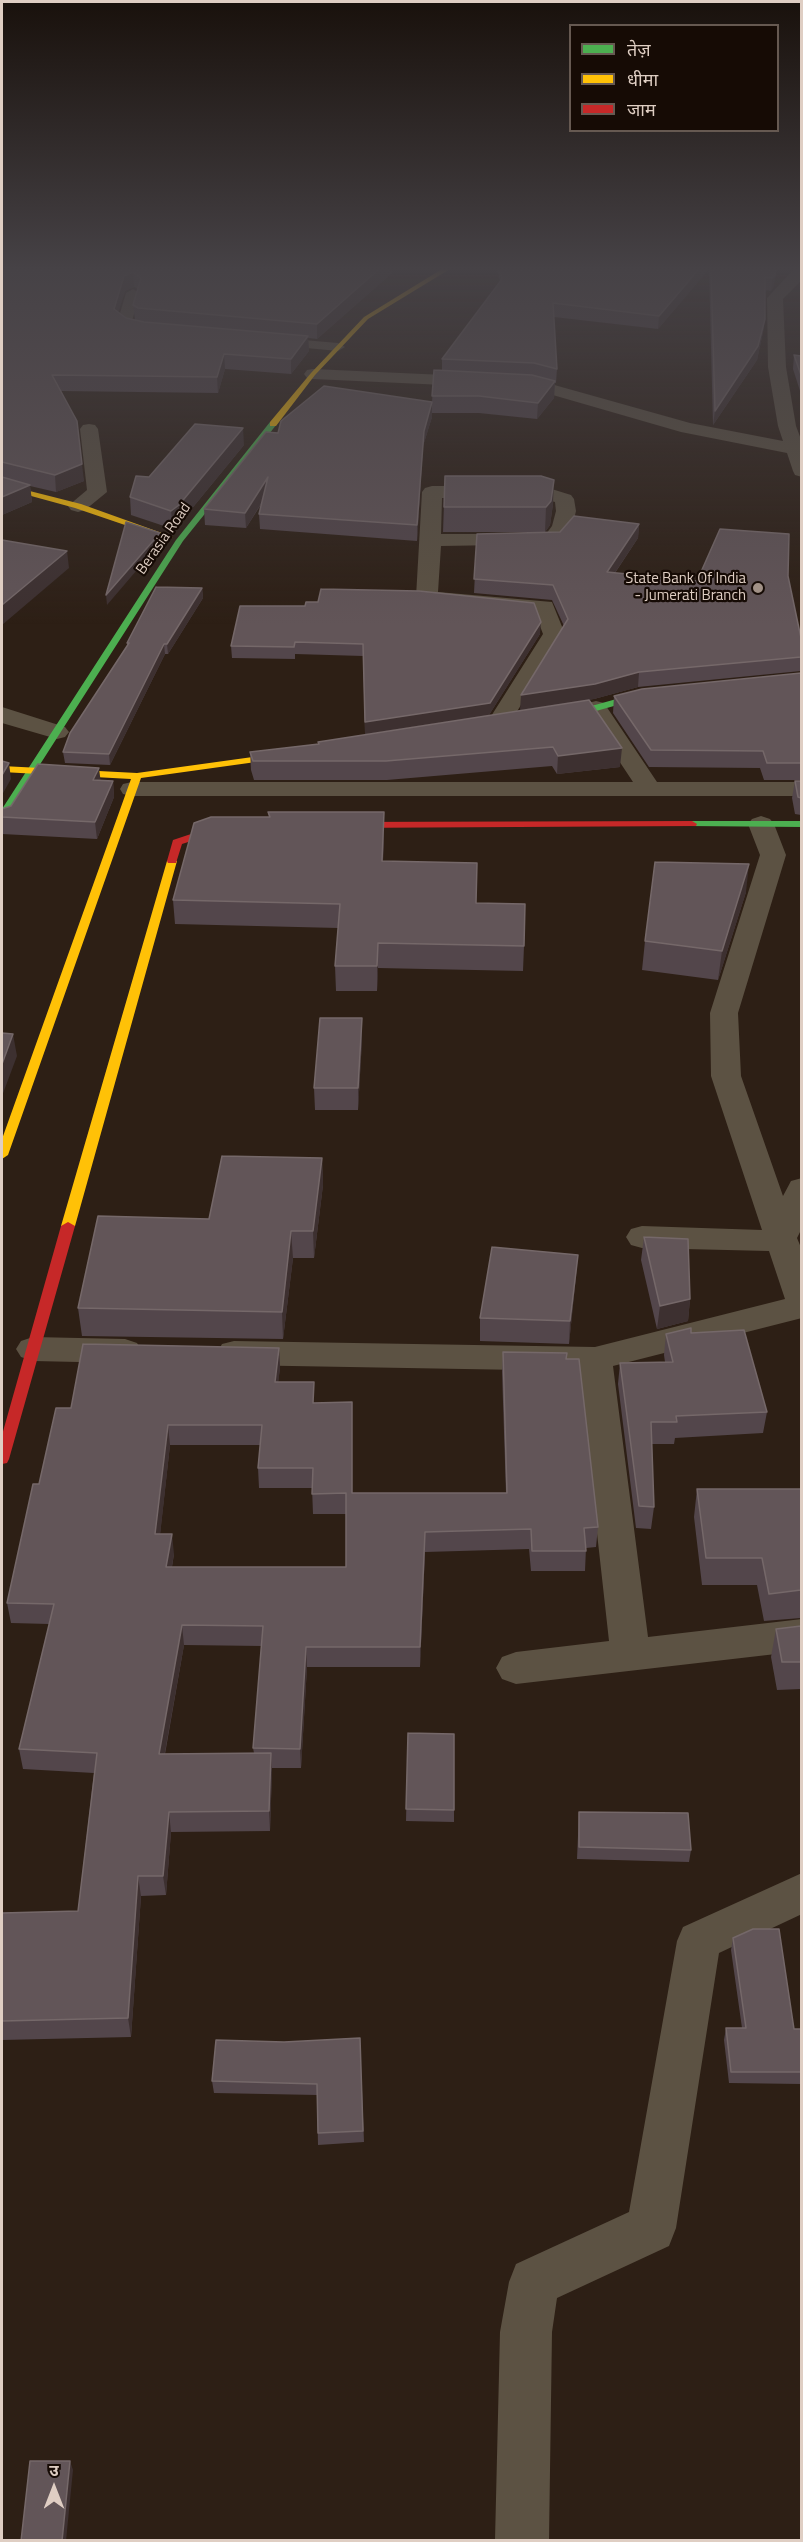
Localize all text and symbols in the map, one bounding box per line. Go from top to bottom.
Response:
legend [569,24,779,132]
text: तेज़ [627,36,651,63]
text: धीमा [627,66,658,93]
text: जाम [627,96,656,123]
street label: Berasia Road [133,500,195,578]
place label: State Bank Of India - Jumerati Branch [625,570,746,605]
marker: State Bank Of India - Jumerati Branch [751,581,765,595]
north arrow [24,2458,84,2518]
text: उ [49,2458,59,2482]

